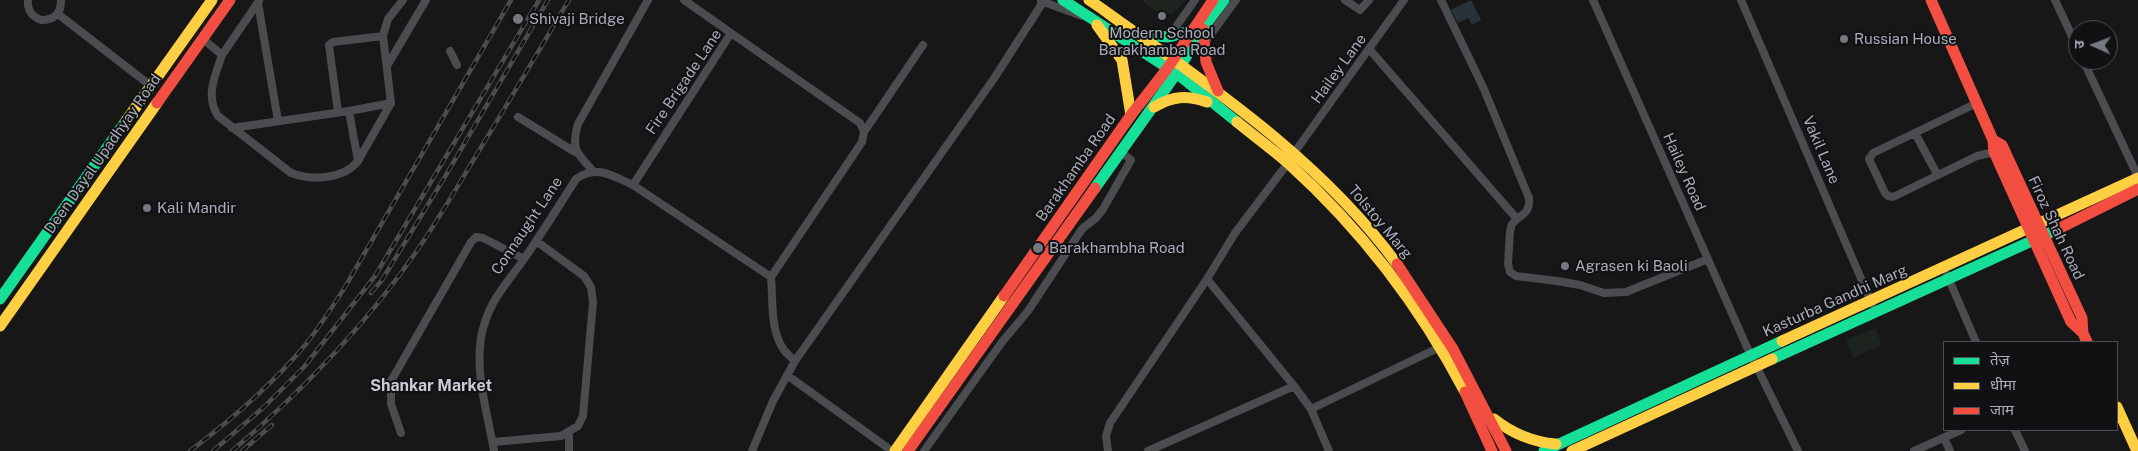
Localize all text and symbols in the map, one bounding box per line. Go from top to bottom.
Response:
place label: Shivaji Bridge [529,10,625,28]
marker: Modern School Barakhamba Road [1156,10,1168,22]
marker: Shivaji Bridge [511,12,525,26]
north arrow [2068,20,2118,70]
place label: Modern School Barakhamba Road [1099,24,1225,59]
street label: Fire Brigade Lane [642,26,726,138]
place label: Russian House [1854,30,1957,48]
street label: Hailey Lane [1308,31,1370,107]
marker: Russian House [1838,33,1850,45]
text: उ [2071,40,2087,49]
street label: Deen Dayal Upadhyay Road [41,71,165,237]
street label: Barakhamba Road [1032,111,1120,225]
street label: Vakil Lane [1799,113,1843,187]
street label: Hailey Road [1659,130,1709,214]
street label: Firoz Shah Road [2024,173,2088,283]
street label: Connaught Lane [488,174,566,278]
street label: Tolstoy Marg [1344,182,1416,262]
place label: Kali Mandir [157,199,236,217]
marker: Kali Mandir [141,202,153,214]
place label: Barakhambha Road [1049,239,1185,257]
marker: Barakhambha Road [1031,241,1045,255]
place label: Agrasen ki Baoli [1575,257,1688,275]
marker: Agrasen ki Baoli [1559,260,1571,272]
street label: Kasturba Gandhi Marg [1760,261,1910,341]
legend [1943,341,2118,431]
text: तेज़ [1990,351,2010,368]
district label: Shankar Market [370,376,492,396]
text: धीमा [1990,376,2016,393]
text: जाम [1990,401,2014,418]

